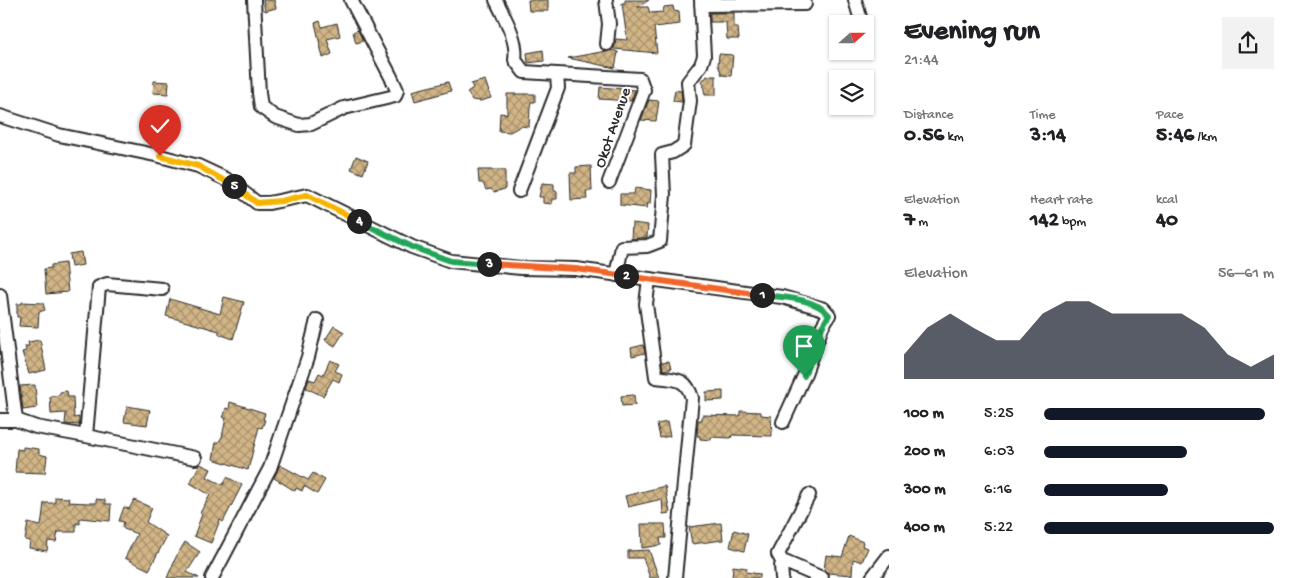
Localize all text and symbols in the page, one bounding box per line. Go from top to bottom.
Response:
north arrow [829,15,874,60]
map controls [829,15,874,115]
text: Evening run [904,16,1040,49]
button: share [1222,17,1274,69]
text: 21:44 [904,52,938,71]
button: layers [829,70,874,115]
street label: Okot Avenue [592,85,637,171]
pin [139,105,181,156]
text: Distance [904,107,953,124]
text: Time [1030,107,1056,124]
text: Pace [1156,107,1183,124]
icon: check [146,112,174,140]
text: 0.56 [904,124,944,149]
text: 3:14 [1030,124,1066,149]
text: 5:46 [1156,124,1194,149]
text: km [944,129,964,146]
text: /km [1194,129,1217,146]
pin: 5 [222,174,246,198]
text: 5 [231,178,238,195]
text: Elevation [904,192,960,209]
text: Heart rate [1030,192,1093,209]
text: kcal [1156,192,1178,209]
pin: 4 [346,208,372,234]
text: 7 [904,209,915,234]
text: 142 [1030,209,1059,234]
text: 40 [1156,209,1178,234]
text: 4 [356,213,363,230]
text: m [915,214,928,231]
text: bpm [1059,214,1086,231]
pin: 3 [476,252,502,276]
text: 3 [486,256,493,273]
pin: 2 [614,264,638,288]
text: Elevation [904,265,968,284]
text: 56–61 m [1218,265,1274,284]
text: 2 [623,268,630,285]
pin: 1 [750,282,774,308]
text: 1 [760,287,765,304]
pin [783,325,825,376]
icon: arrive [790,332,818,360]
text: 100 m [904,405,944,424]
text: 5:25 [984,405,1014,424]
text: 200 m [904,443,945,462]
text: 6:03 [984,443,1015,462]
text: 300 m [904,481,946,500]
text: 6:16 [984,481,1012,500]
text: 400 m [904,519,945,538]
text: 5:22 [984,519,1013,538]

